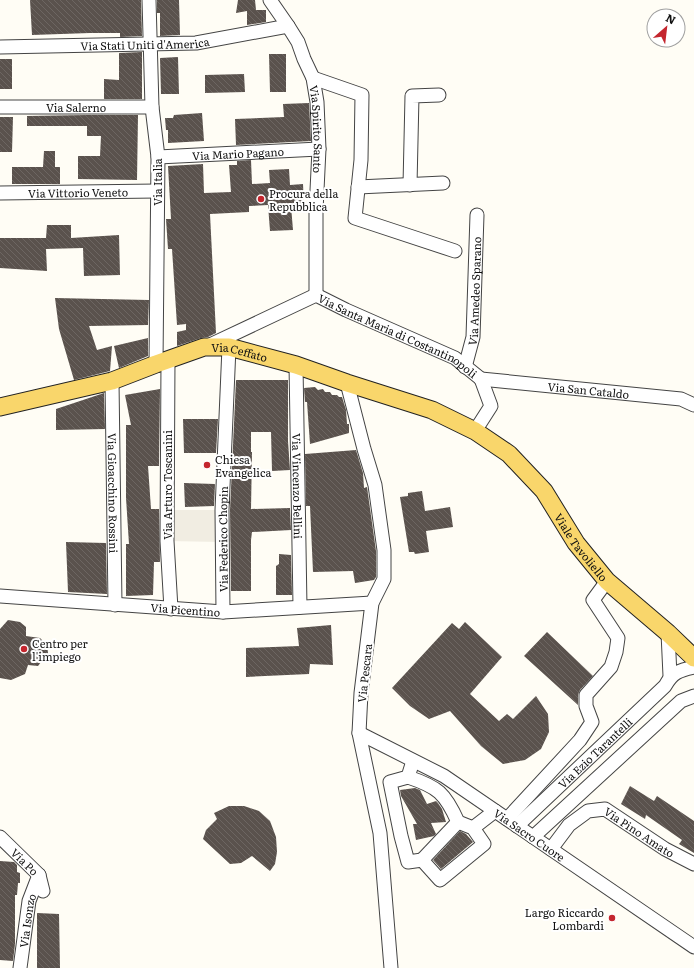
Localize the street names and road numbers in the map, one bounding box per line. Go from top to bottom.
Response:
street label: Via Stati Uniti d'America [80,33,211,53]
street label: Via Spirito Santo [306,84,327,174]
street label: Via Salerno [46,99,106,115]
street label: Via Mario Pagano [192,143,284,163]
street label: Via Italia [149,158,165,206]
street label: Via Vittorio Veneto [28,183,128,201]
street label: Via Amedeo Sparano [463,236,484,347]
street label: Via Santa Maria di Costantinopoli [316,289,481,381]
street label: Via Ceffato [211,339,269,365]
street label: Via San Cataldo [547,378,630,402]
street label: Via Arturo Toscanini [159,430,175,540]
street label: Via Gioacchino Rossini [105,433,122,554]
street label: Via Vincenzo Bellini [289,433,307,539]
street label: Via Federico Chopin [214,486,231,592]
street label: Viale Tavoliello [551,510,612,584]
street label: Via Picentino [150,599,221,620]
street label: Via Pescara [353,643,375,703]
street label: Via Ezio Tarantelli [554,713,636,791]
street label: Via Pino Amato [601,803,677,861]
street label: Via Sacro Cuore [491,805,569,865]
street label: Via Po [8,844,42,879]
street label: Via Isonzo [15,891,39,949]

